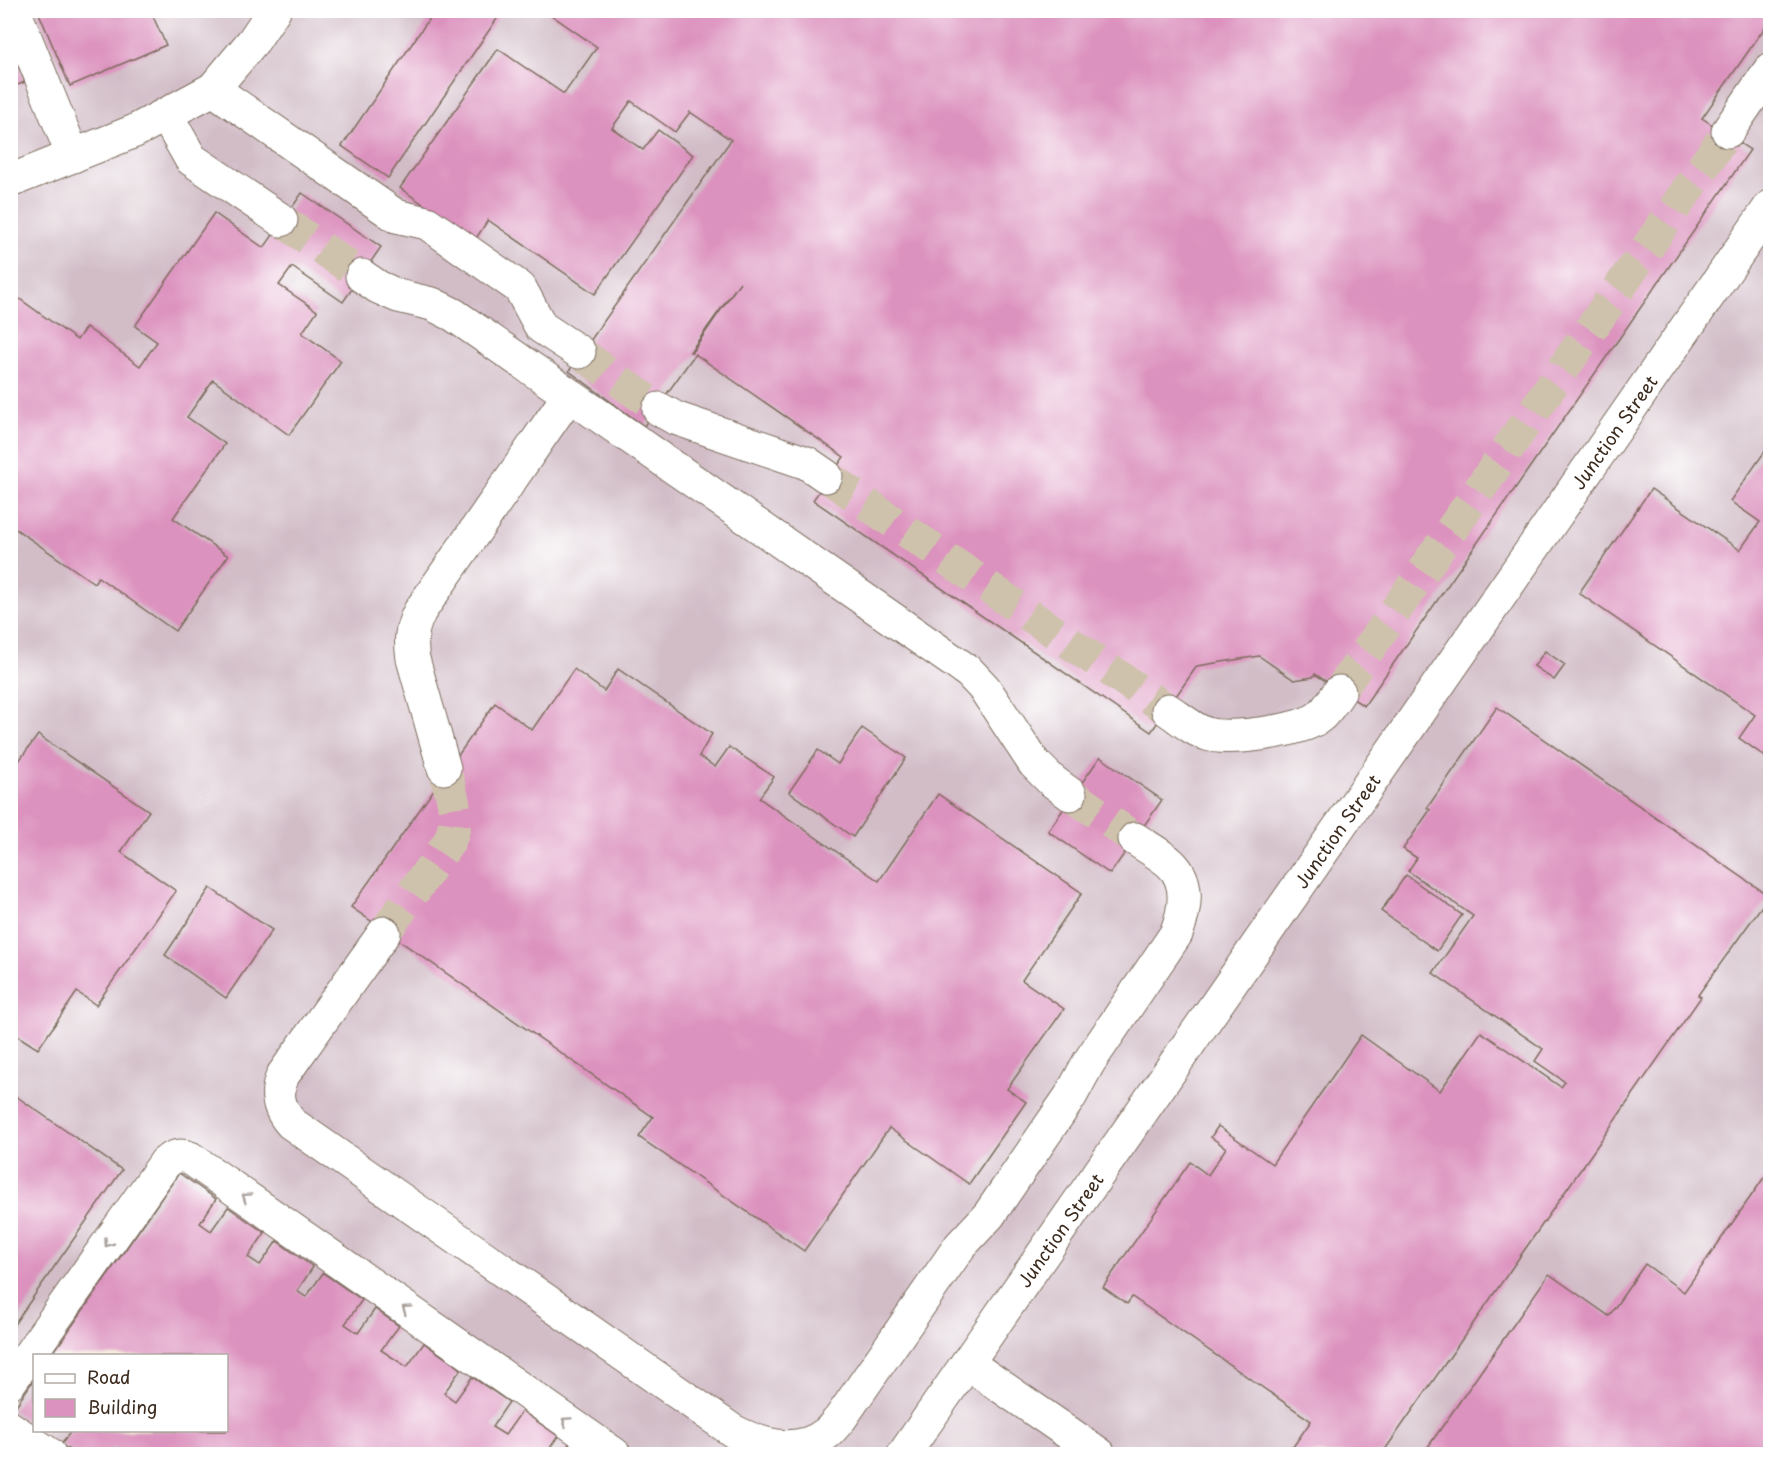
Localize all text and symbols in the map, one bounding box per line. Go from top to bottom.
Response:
street label: Junction Street [1565,369,1663,495]
street label: Junction Street [1288,768,1386,894]
street label: Junction Street [1011,1167,1109,1293]
one-way arrow [242,1193,253,1204]
one-way arrow [104,1237,115,1248]
one-way arrow [401,1305,412,1316]
legend [33,1354,228,1432]
text: Road [87,1363,131,1390]
text: Building [87,1393,157,1420]
one-way arrow [561,1417,572,1428]

